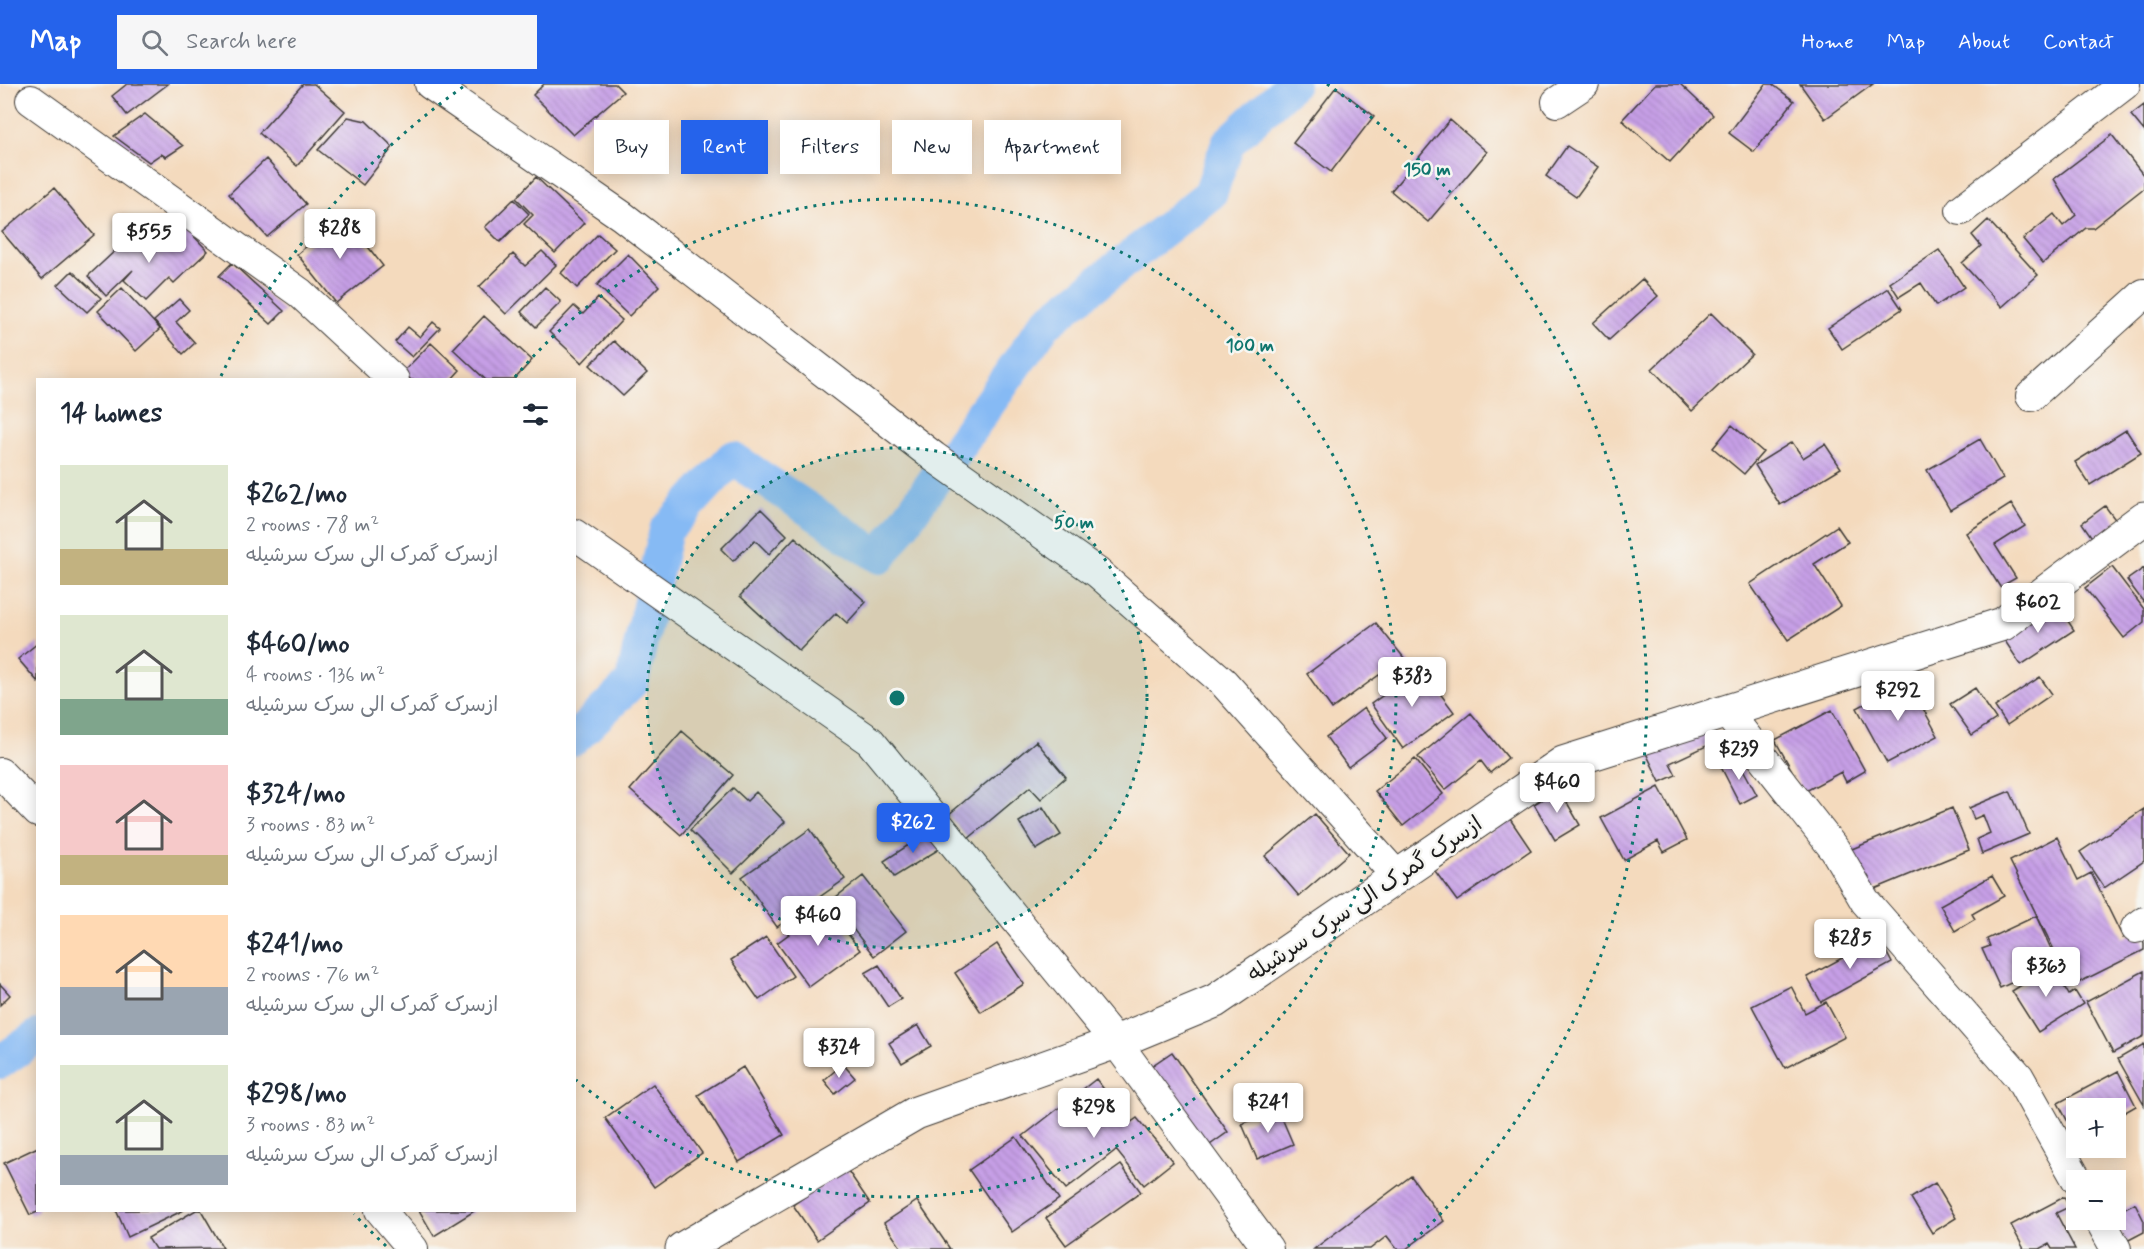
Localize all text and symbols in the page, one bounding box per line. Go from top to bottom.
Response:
search box [117,15,537,69]
text: Map [30,24,81,61]
icon: search [138,26,171,59]
text: Search here [186,28,297,56]
text: Home [1802,28,1854,56]
text: Map [1887,28,1925,56]
text: About [1958,28,2010,56]
text: Contact [2043,28,2114,56]
chip: Buy [594,120,669,174]
chip: Rent [681,120,768,174]
chip: Filters [780,120,880,174]
chip: New [892,120,972,174]
chip: Apartment [984,120,1121,174]
text: 150 m [1403,158,1451,182]
pin: $288 [304,209,376,260]
pin: $555 [113,213,185,264]
text: $288 [318,215,362,242]
text: $555 [126,219,172,246]
text: 100 m [1226,334,1274,358]
text: 14 homes [60,397,162,431]
icon: filters [519,398,552,431]
text: $262/mo [246,478,347,512]
icon: home [108,489,180,561]
text: 50 m [1054,511,1094,535]
text: 2 rooms · 78 m² [246,512,379,539]
text: ازسرک گمرک الی سرک سرشیله [246,542,498,569]
pin: $602 [2002,583,2074,634]
text: $602 [2015,589,2061,616]
text: $460/mo [246,628,350,662]
icon: home [108,639,180,711]
pin: $383 [1376,657,1448,708]
text: 4 rooms · 136 m² [246,662,385,689]
text: $383 [1392,663,1432,690]
pin: $292 [1862,671,1934,722]
text: $292 [1875,677,1921,704]
centre of rings [887,688,907,708]
text: ازسرک گمرک الی سرک سرشیله [246,692,498,719]
pin: $239 [1703,730,1775,781]
text: $239 [1719,736,1759,763]
pin: $460 [1521,763,1593,814]
text: $460 [1534,769,1580,796]
text: $324/mo [246,778,345,812]
icon: home [108,789,180,861]
pin: $262 [877,803,949,854]
text: $262 [891,809,935,836]
street label: ازسرک گمرک الی سرک سرشیله [1242,810,1488,989]
text: 3 rooms · 83 m² [246,812,375,839]
text: ازسرک گمرک الی سرک سرشیله [246,842,498,869]
pin: $460 [782,896,854,947]
text: $460 [795,902,841,929]
pin: $285 [1814,919,1886,970]
text: $285 [1828,925,1872,952]
text: $241/mo [246,928,343,962]
icon: home [108,939,180,1011]
pin: $363 [2010,947,2082,998]
text: $363 [2026,953,2066,980]
text: 2 rooms · 76 m² [246,962,379,989]
text: ازسرک گمرک الی سرک سرشیله [246,992,498,1019]
pin: $324 [803,1028,875,1079]
text: $324 [817,1034,861,1061]
text: $298/mo [246,1078,347,1112]
pin: $241 [1232,1083,1304,1134]
pin: $298 [1058,1088,1130,1139]
icon: home [108,1089,180,1161]
text: $241 [1247,1089,1289,1116]
text: $298 [1072,1094,1116,1121]
map controls [2066,1098,2126,1230]
button: + [2066,1098,2126,1158]
text: 3 rooms · 83 m² [246,1112,375,1139]
text: ازسرک گمرک الی سرک سرشیله [246,1142,498,1169]
button: − [2066,1170,2126,1230]

